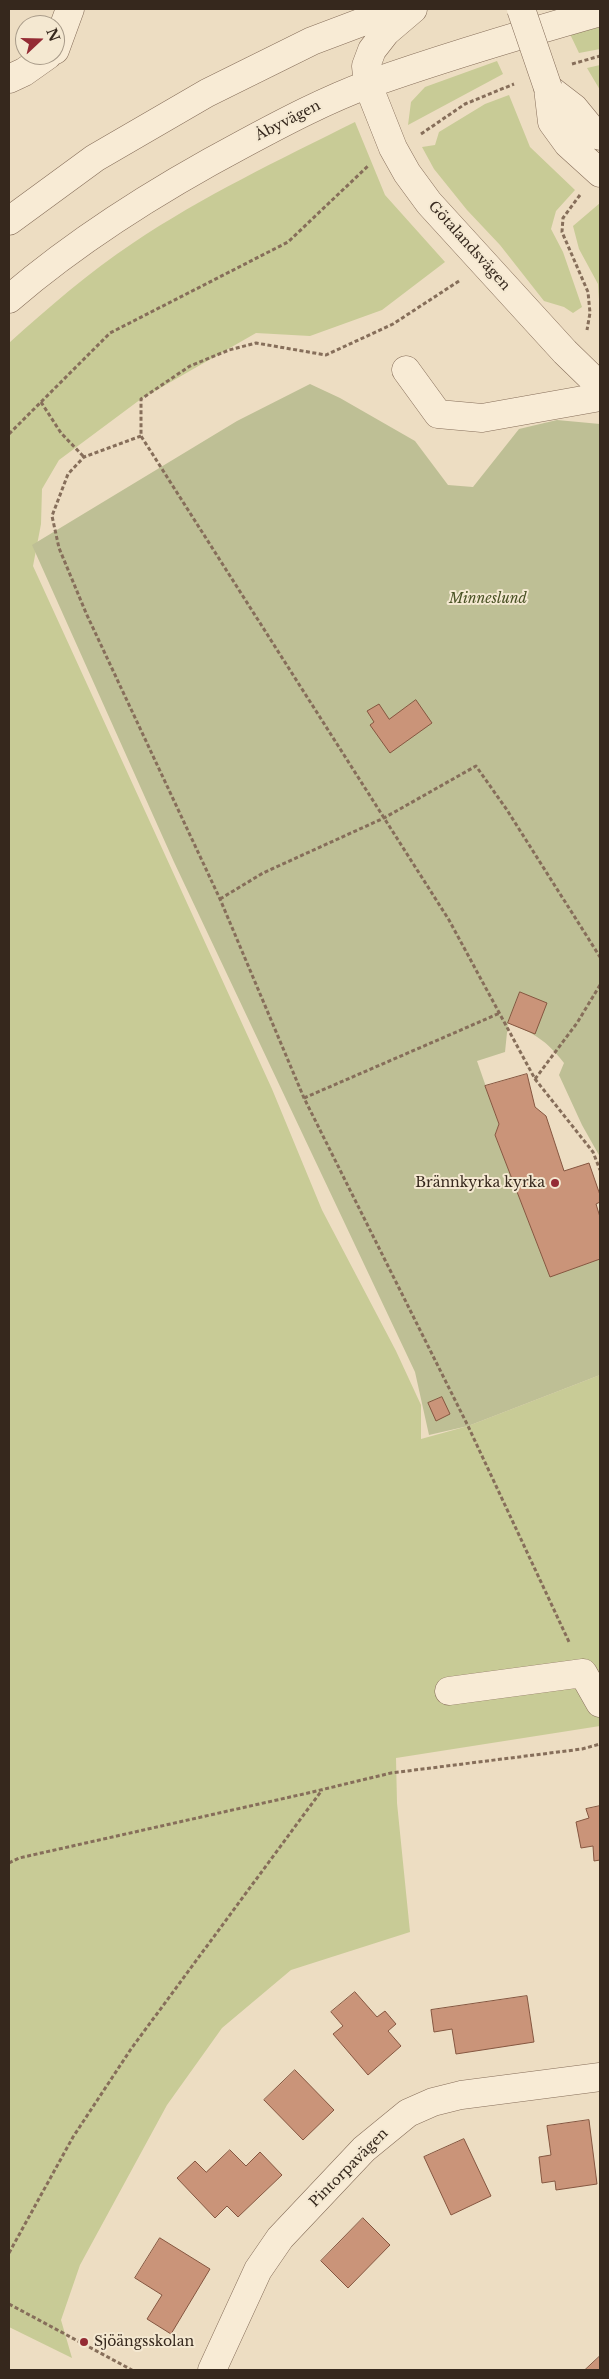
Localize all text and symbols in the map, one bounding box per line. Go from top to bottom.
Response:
north arrow [15,15,65,65]
text: N [42,26,64,44]
street label: Åbyvägen [253,97,323,145]
street label: Götalandsvägen [425,198,513,294]
park label: Minneslund [449,591,527,607]
place label: Brännkyrka kyrka [415,1175,545,1191]
marker: Brännkyrka kyrka [549,1177,561,1189]
street label: Pintorpavägen [306,2125,392,2211]
place label: Sjöängsskolan [94,2334,194,2350]
marker: Sjöängsskolan [78,2336,90,2348]

